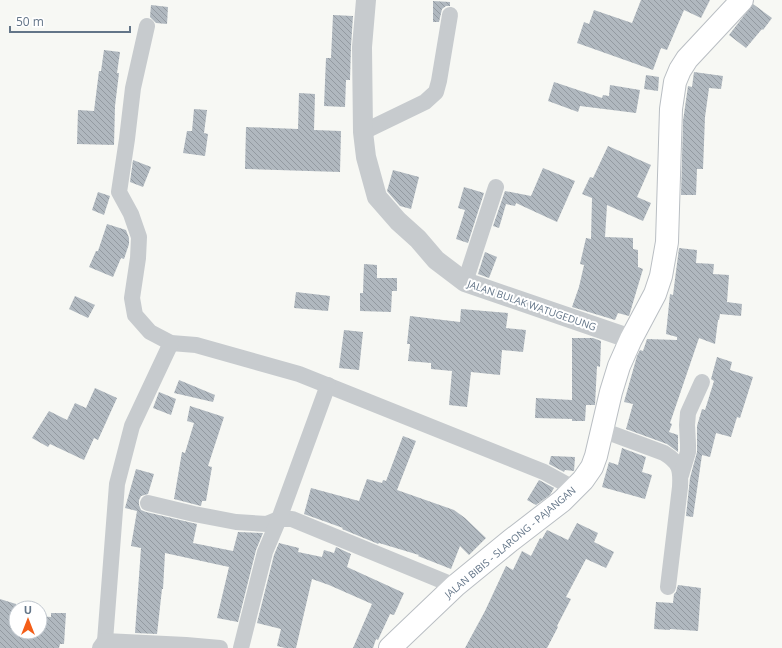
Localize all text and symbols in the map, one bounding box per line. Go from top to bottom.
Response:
scale bar [10,8,130,34]
text: 50 m [16,13,44,30]
street label: JALAN BULAK WATUGEDUNG [465,276,598,334]
street label: JALAN BIBIS - SLARONG - PAJANGAN [441,483,579,602]
north arrow [8,600,48,640]
text: U [24,602,32,617]

